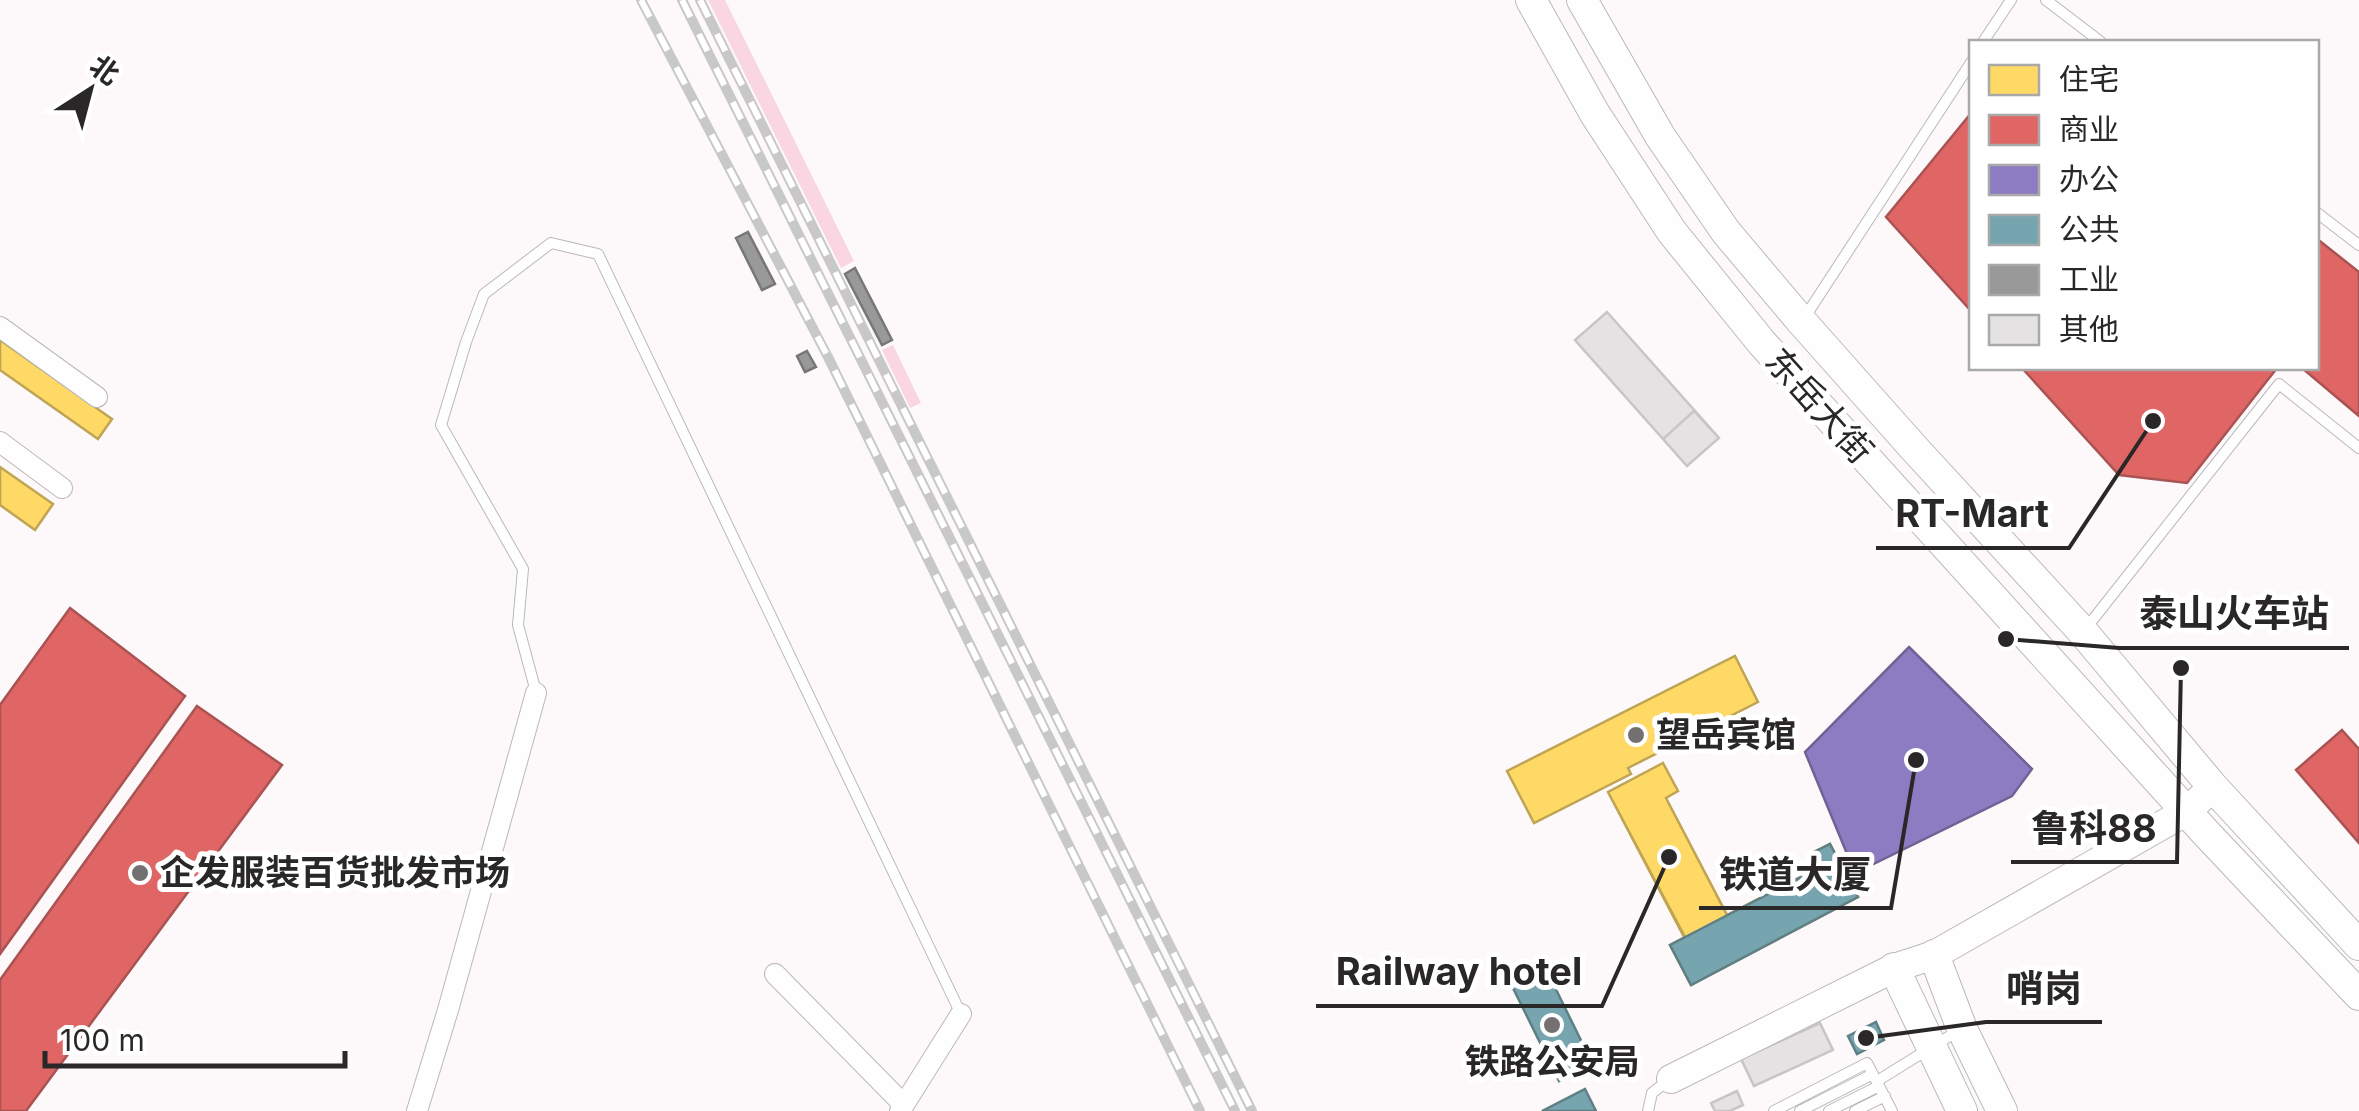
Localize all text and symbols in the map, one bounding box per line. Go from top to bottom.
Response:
north arrow [40,40,140,140]
legend [1969,40,2319,370]
text: 北 [83,48,126,92]
text: 住宅 [2059,61,2119,97]
text: 商业 [2059,111,2119,147]
text: 办公 [2059,161,2119,197]
text: 公共 [2059,211,2119,247]
text: 工业 [2059,261,2119,297]
text: 其他 [2059,311,2119,347]
street label: 东岳大街 [1757,339,1882,471]
callout: RT-Mart [1876,480,2069,548]
text: RT-Mart [1895,490,2049,536]
callout: 泰山火车站 [2119,580,2349,648]
text: 泰山火车站 [2139,590,2329,636]
place label: 望岳宾馆 [1656,713,1796,755]
marker: 望岳宾馆 [1625,724,1647,746]
callout: 鲁科88 [2011,794,2177,862]
text: 鲁科88 [2031,805,2157,851]
callout: 铁道大厦 [1699,840,1891,908]
place label: 企发服装百货批发市场 [160,851,510,893]
text: 铁道大厦 [1719,851,1871,897]
marker: 企发服装百货批发市场 [129,862,151,884]
callout: Railway hotel [1316,938,1602,1006]
text: Railway hotel [1336,948,1582,994]
callout: 哨岗 [1986,954,2102,1022]
text: 哨岗 [2006,965,2082,1011]
scale bar [45,1006,345,1068]
marker: 铁路公安局 [1541,1014,1563,1036]
text: 100 m [60,1022,145,1058]
place label: 铁路公安局 [1464,1040,1640,1082]

